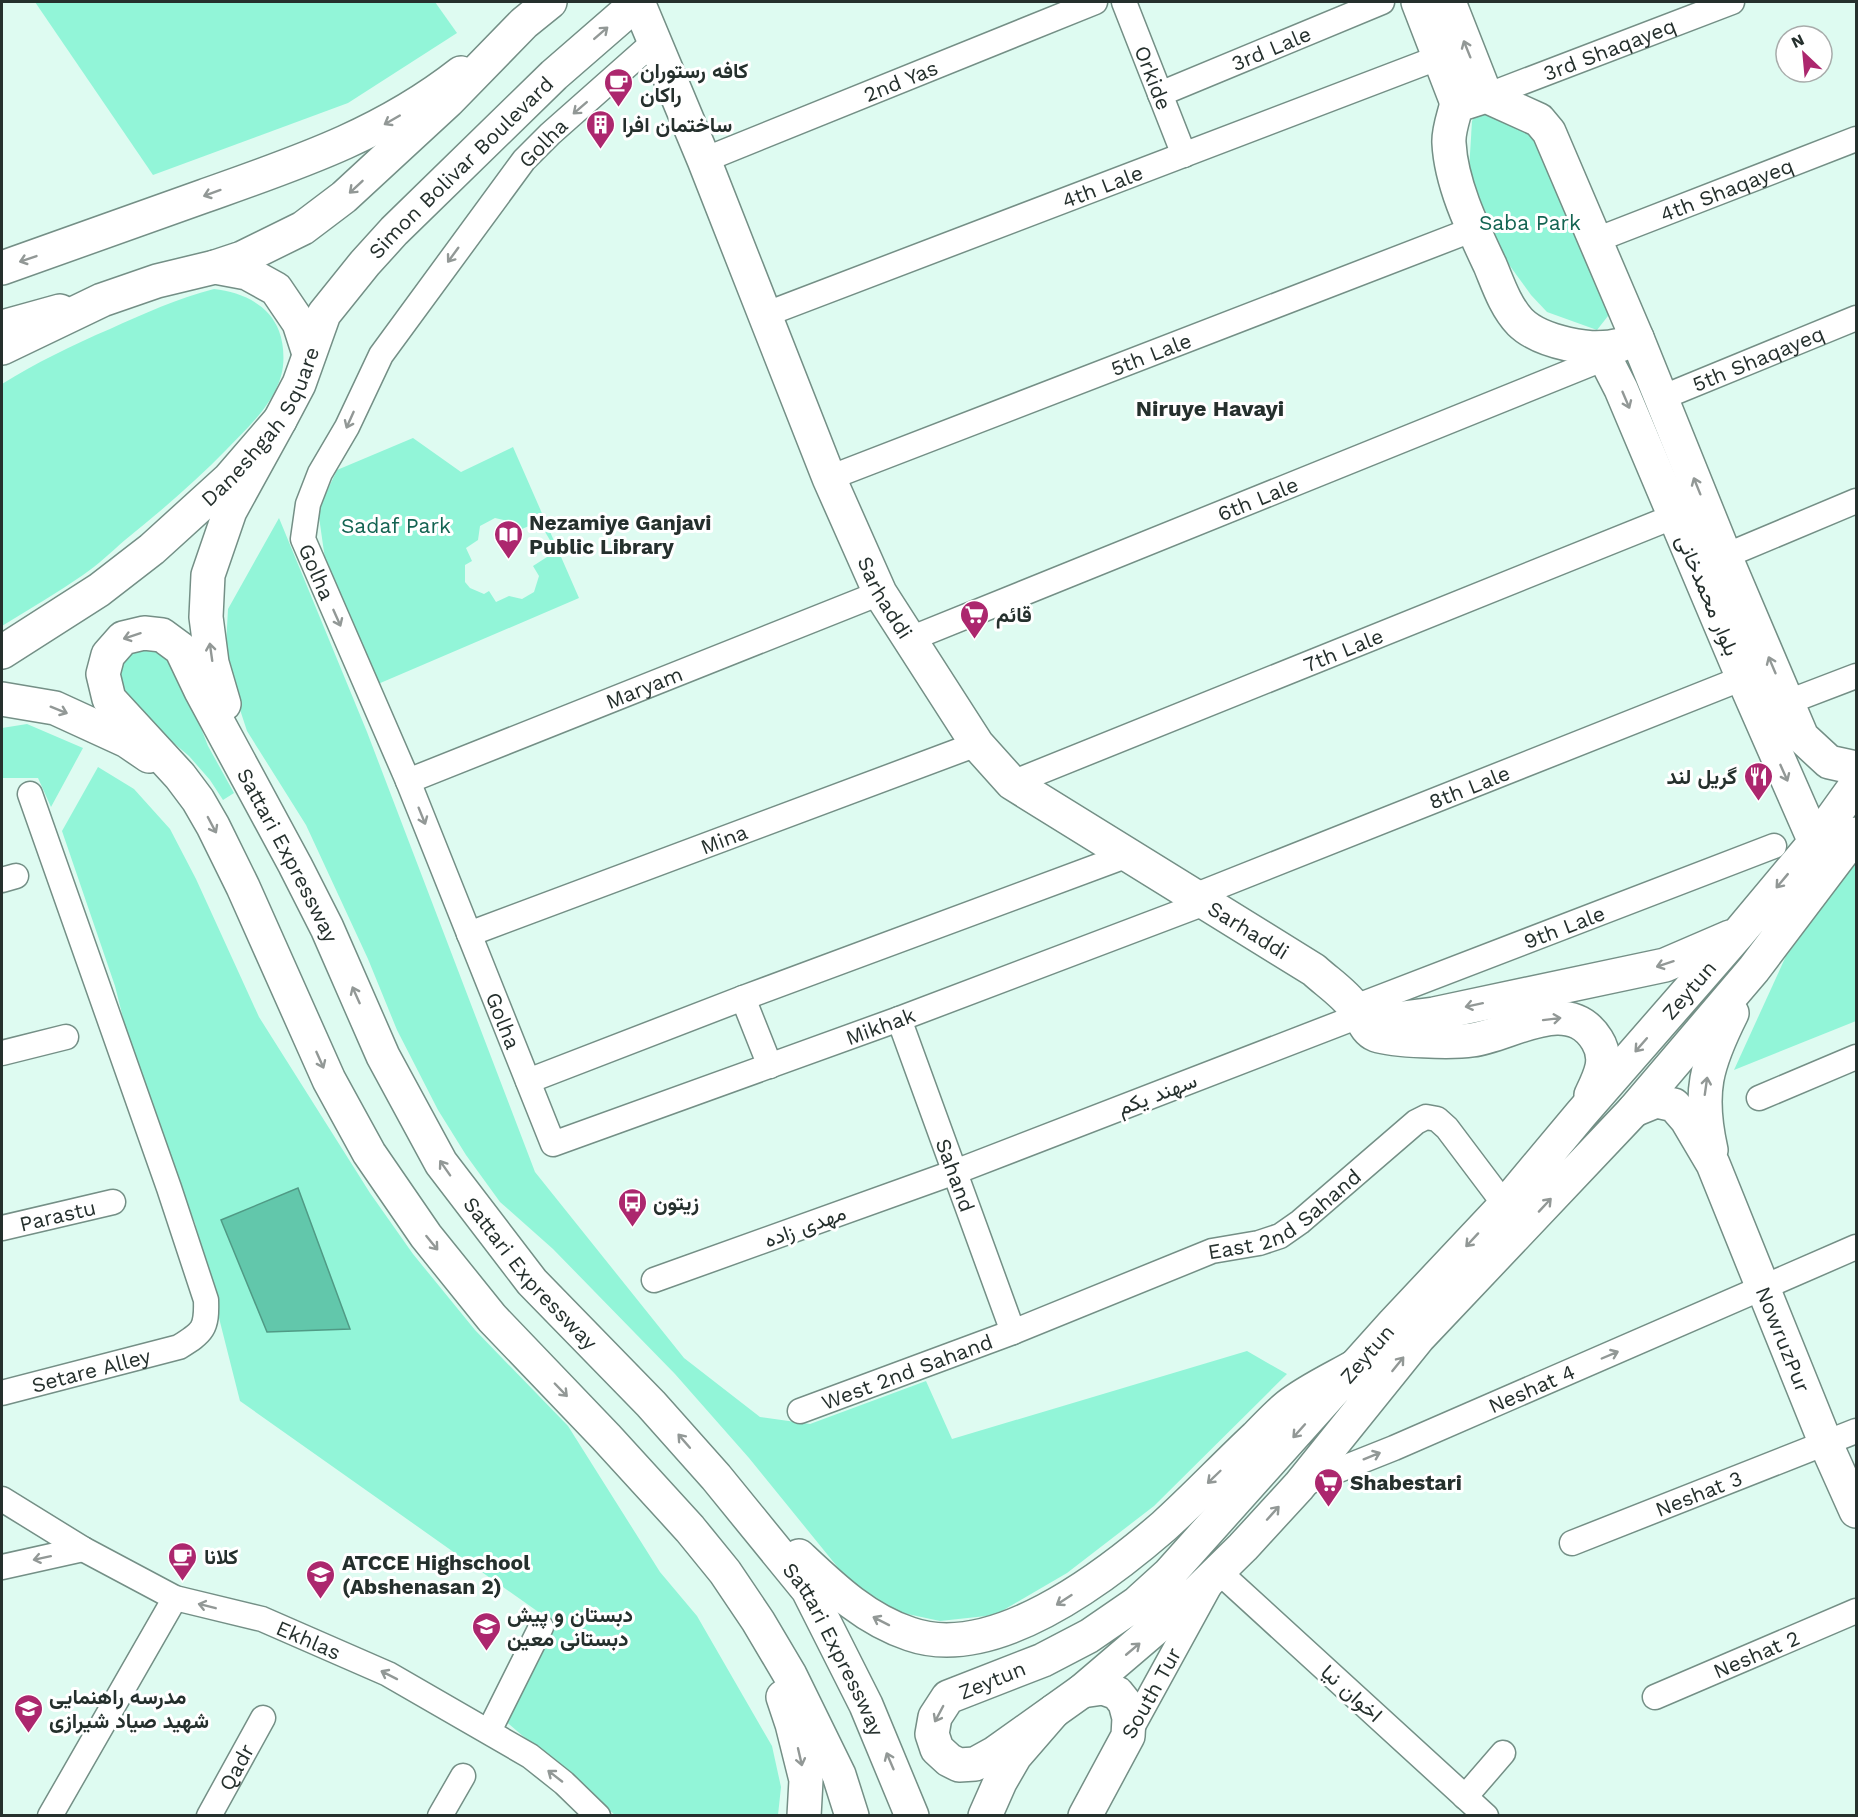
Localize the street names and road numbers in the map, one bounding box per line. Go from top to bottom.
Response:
street label: 3rd Shaqayeq [1540,12,1679,86]
street label: 3rd Lale [1227,20,1314,76]
street label: Orkide [1130,42,1177,113]
street label: 2nd Yas [860,54,941,107]
street label: Simon Bolivar Boulevard [363,71,558,264]
street label: Golha [513,113,573,173]
street label: 4th Shaqayeq [1656,152,1797,226]
street label: 4th Lale [1058,159,1146,213]
street label: 5th Shaqayeq [1689,320,1828,396]
street label: 5th Lale [1107,327,1195,381]
street label: Daneshgah Square [196,343,324,511]
street label: 6th Lale [1214,471,1302,526]
street label: بلوار محمدخانی [1670,531,1745,660]
street label: Golha [294,540,340,604]
street label: Sarhaddi [853,552,918,643]
street label: 7th Lale [1300,622,1387,677]
street label: Maryam [602,660,686,714]
street label: 8th Lale [1425,759,1513,814]
street label: Sattari Expressway [232,764,344,946]
street label: Mina [697,818,751,859]
street label: Sarhaddi [1204,895,1294,964]
street label: 9th Lale [1520,900,1608,954]
street label: Zeytun [1657,955,1721,1025]
street label: Golha [481,988,526,1053]
street label: Mikhak [842,1002,919,1050]
street label: سهند يكم [1114,1067,1201,1122]
street label: Sahand [931,1135,981,1215]
street label: East 2nd Sahand [1206,1163,1366,1264]
street label: Sattari Expressway [459,1191,603,1354]
street label: Parastu [17,1194,98,1236]
street label: مهدی زاده [761,1200,850,1253]
street label: NowruzPur [1751,1282,1816,1396]
street label: Zeytun [1335,1319,1399,1389]
street label: West 2nd Sahand [818,1328,996,1414]
street label: Setare Alley [29,1342,153,1397]
street label: Neshat 4 [1484,1358,1579,1418]
street label: Neshat 3 [1652,1465,1746,1521]
street label: Sattari Expressway [778,1557,890,1740]
street label: Ekhlas [273,1614,345,1664]
street label: Neshat 2 [1709,1624,1803,1683]
street label: South Tur [1116,1643,1186,1743]
street label: Zeytun [955,1655,1029,1705]
street label: اخوان نیا [1316,1659,1388,1728]
street label: Qadr [213,1739,259,1795]

